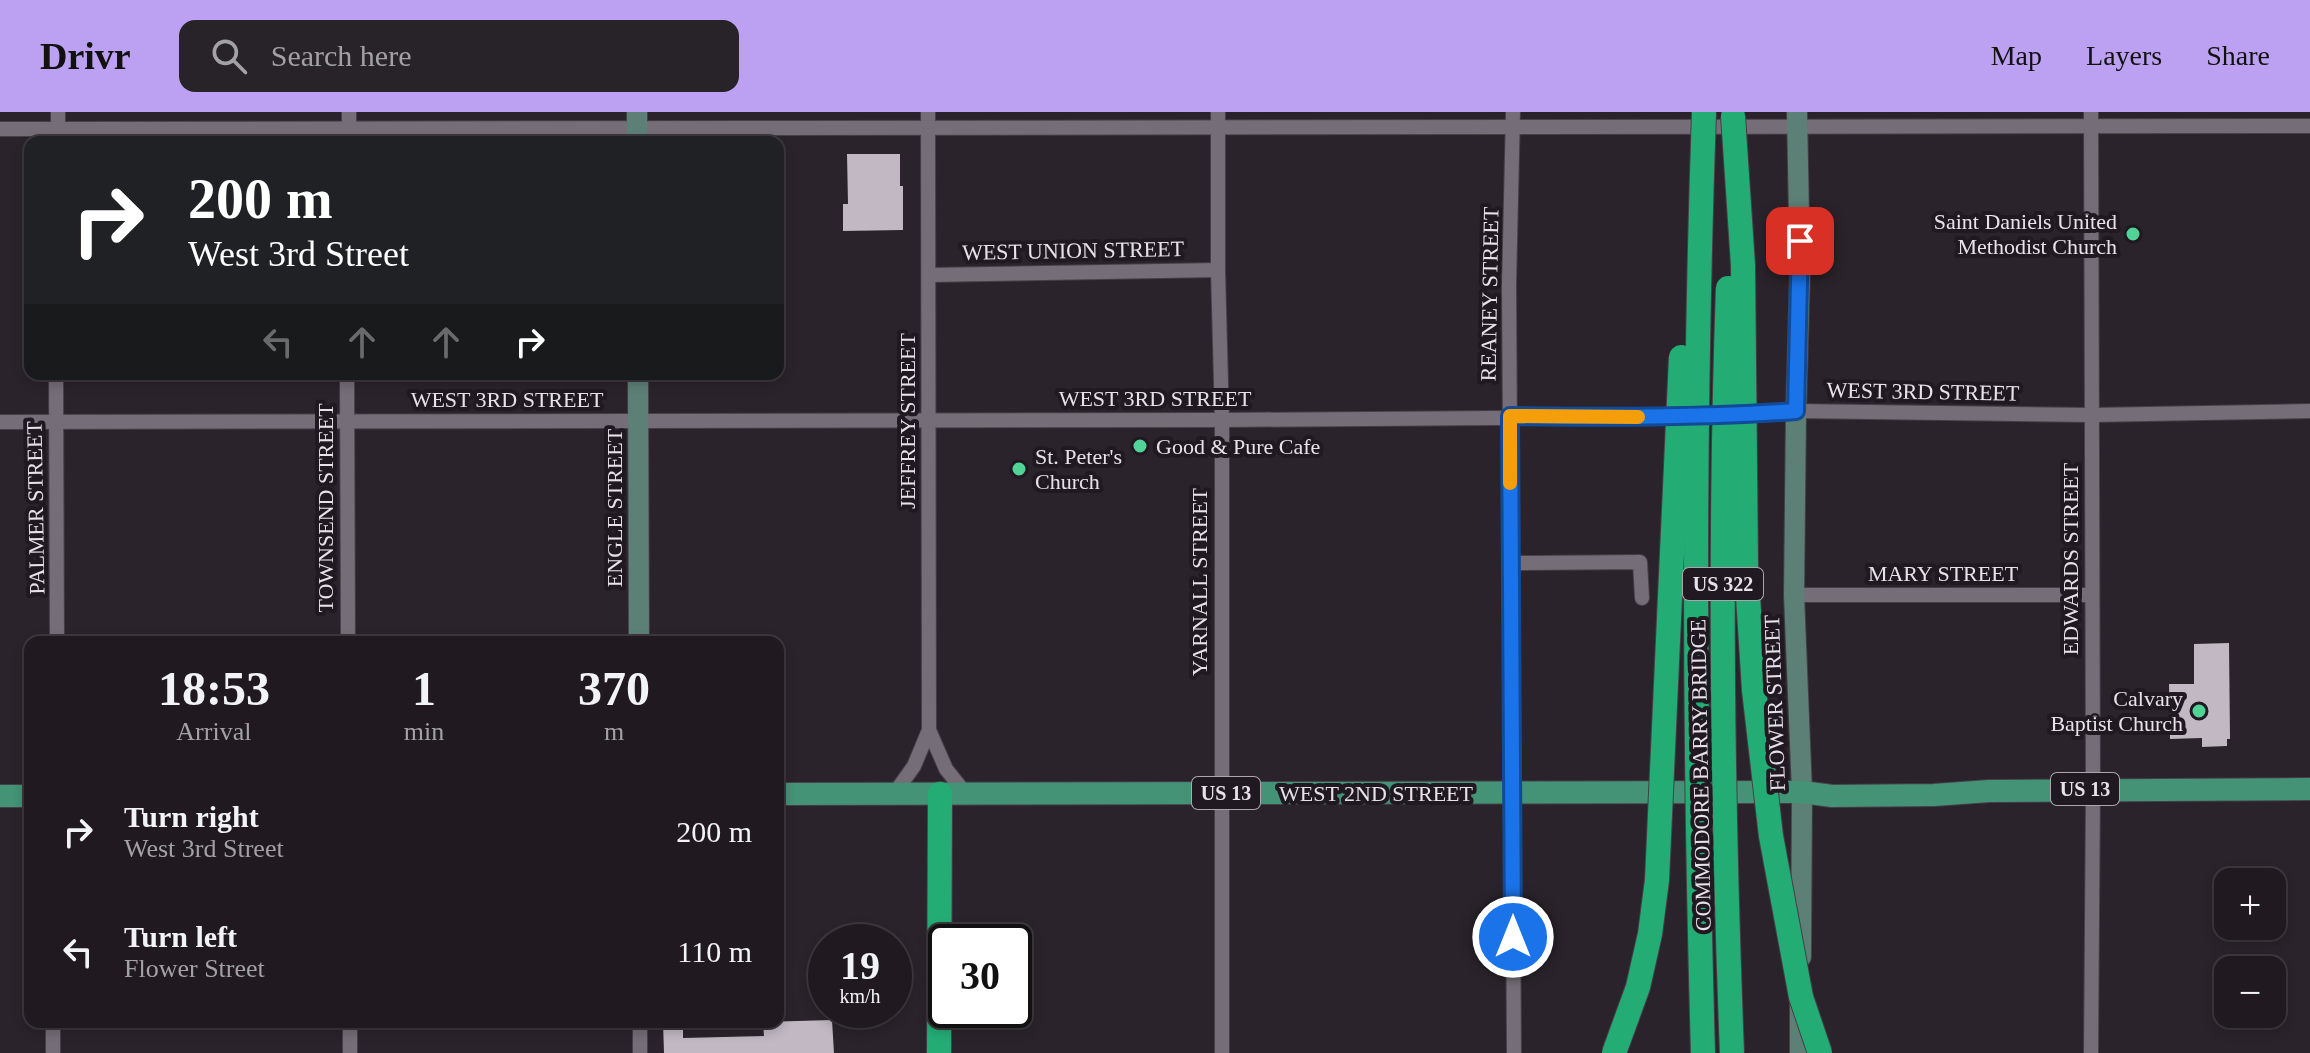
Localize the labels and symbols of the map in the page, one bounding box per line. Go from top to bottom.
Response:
street label: REANEY STREET [1475,206,1504,381]
pin [1766,207,1834,275]
place label: Saint Daniels United Methodist Church [1934,209,2117,259]
marker: Saint Daniels United Methodist Church [2124,225,2142,243]
street label: WEST UNION STREET [962,236,1185,265]
street label: JEFFREY STREET [895,333,920,509]
street label: WEST 3RD STREET [1826,377,2020,406]
street label: WEST 3RD STREET [1059,386,1252,411]
street label: WEST 3RD STREET [411,387,604,412]
street label: TOWNSEND STREET [313,403,338,613]
street label: PALMER STREET [21,421,50,595]
street label: ENGLE STREET [602,428,627,587]
place label: Good & Pure Cafe [1156,434,1320,459]
marker: Good & Pure Cafe [1131,437,1149,455]
place label: St. Peter's Church [1035,444,1122,494]
marker: St. Peter's Church [1010,460,1028,478]
street label: EDWARDS STREET [2058,462,2083,655]
street label: YARNALL STREET [1187,487,1212,676]
street label: MARY STREET [1868,561,2019,586]
road number: US 322 [1683,568,1763,600]
street label: FLOWER STREET [1759,614,1790,792]
street label: COMMODORE BARRY BRIDGE [1685,619,1716,931]
place label: Calvary Baptist Church [2050,686,2183,736]
marker: Calvary Baptist Church [2190,702,2208,720]
road number: US 13 [2051,773,2119,805]
road number: US 13 [1192,777,1260,809]
street label: WEST 2ND STREET [1279,781,1474,806]
position arrow [1471,895,1555,979]
speed limit sign: 30 [928,924,1032,1028]

